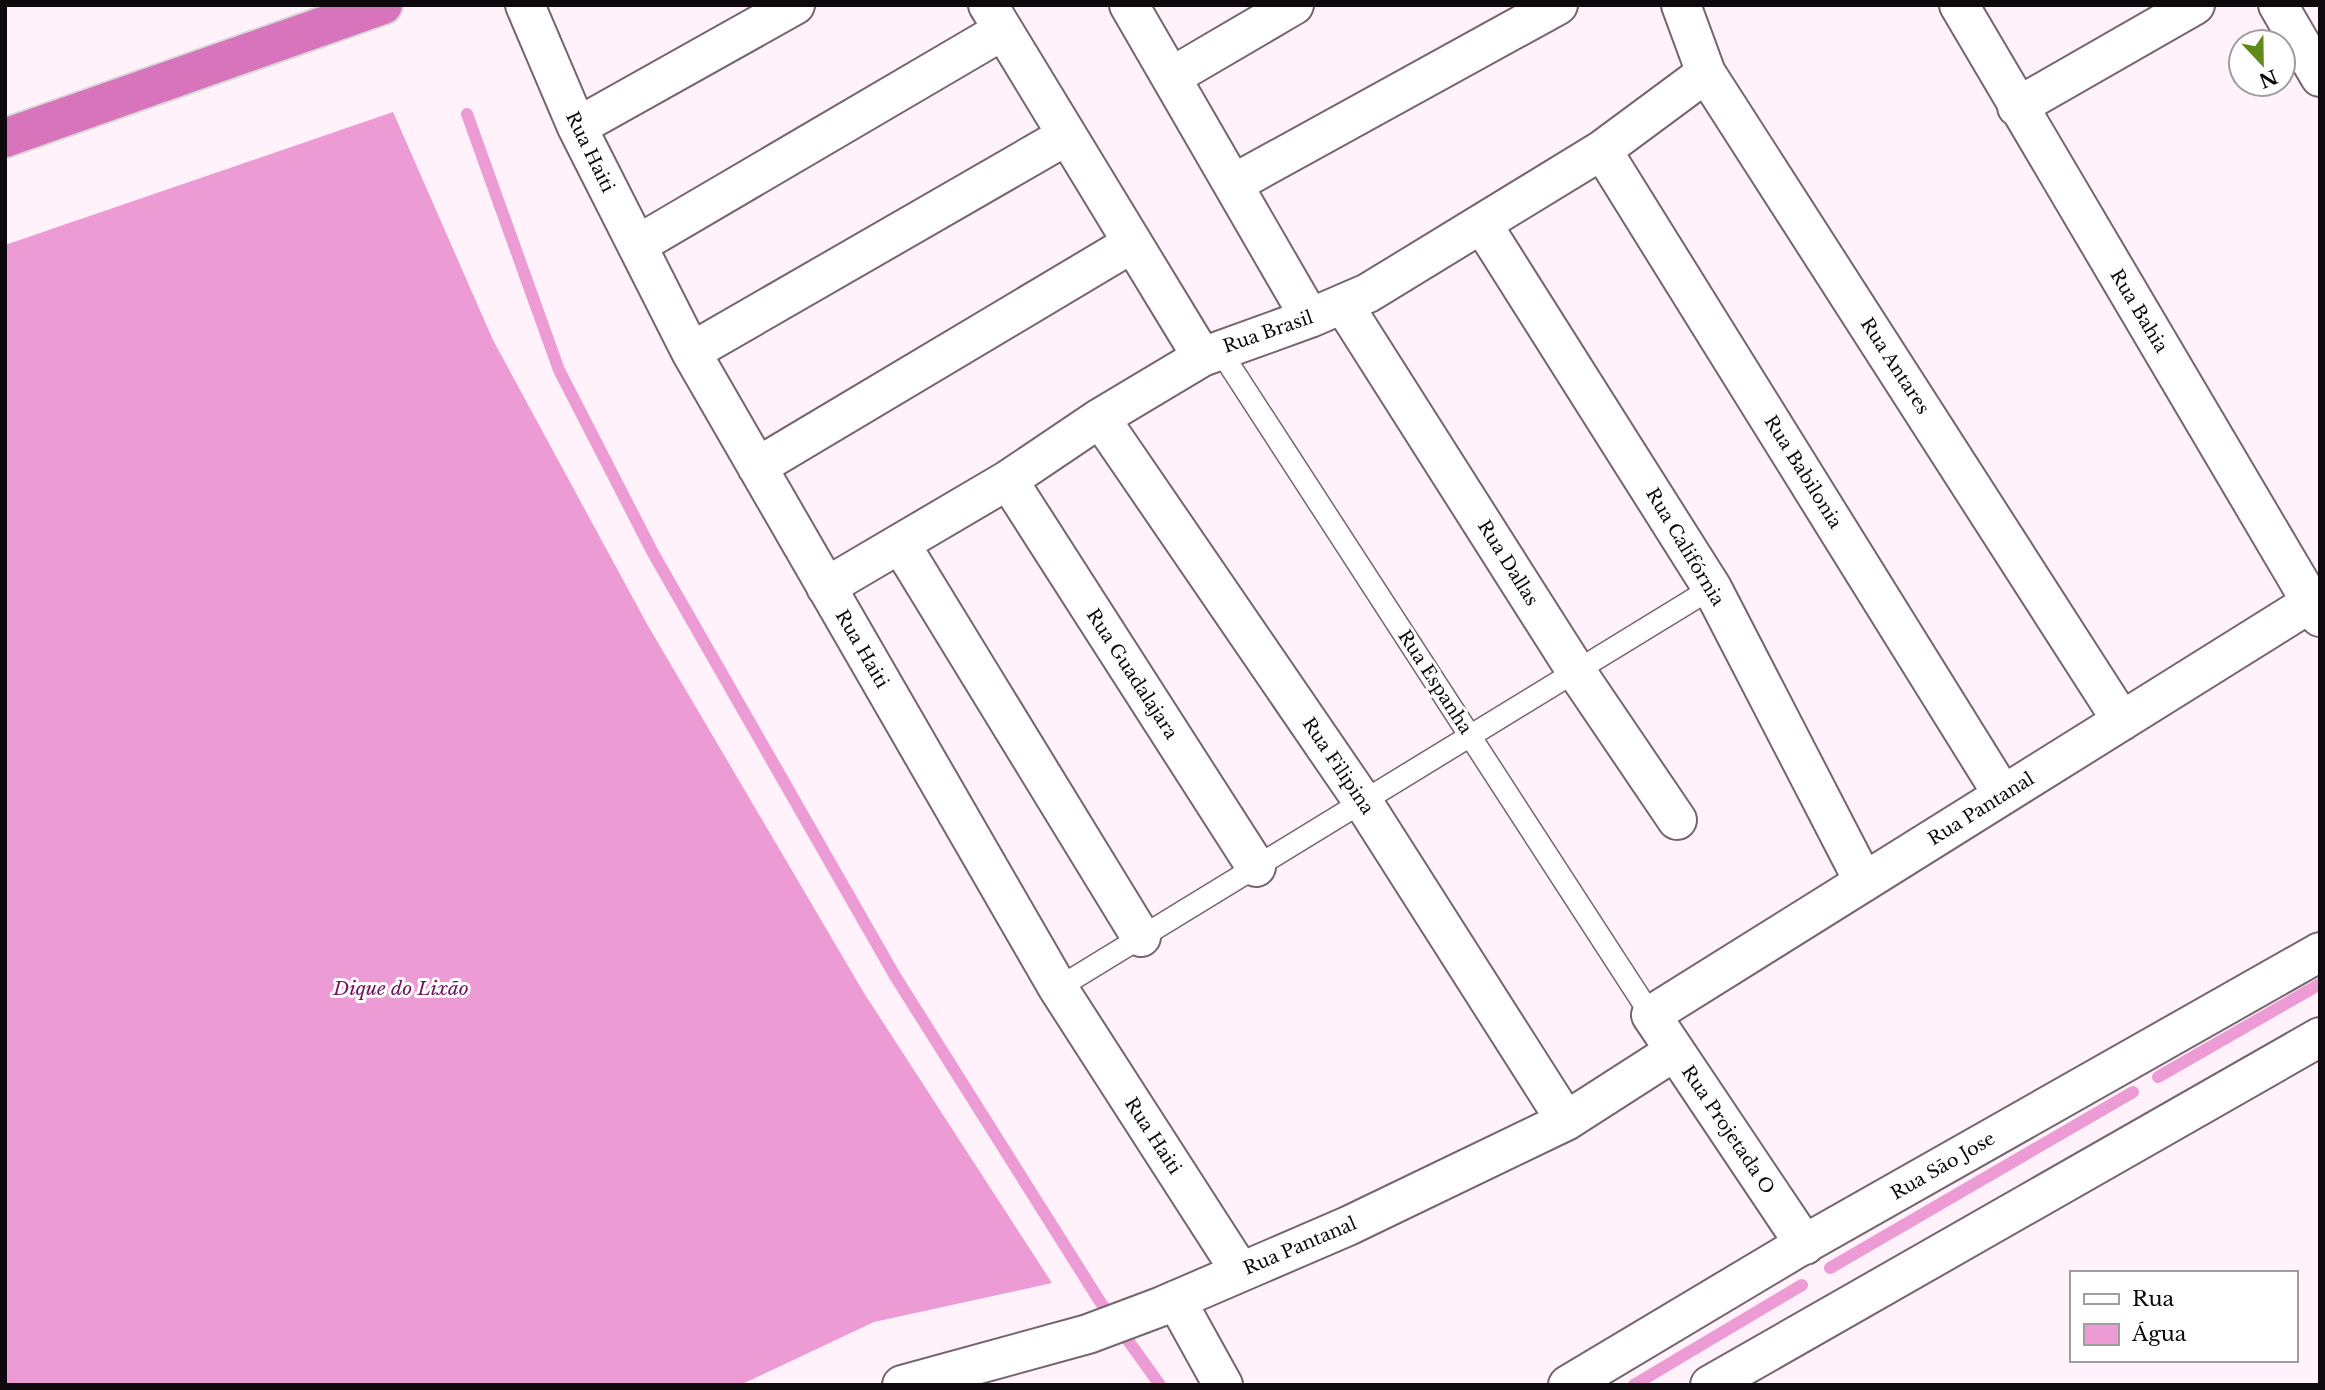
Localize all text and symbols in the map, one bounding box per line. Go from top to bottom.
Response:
north arrow [2227,28,2297,98]
text: N [2255,64,2281,92]
street label: Rua Haiti [561,108,619,196]
street label: Rua Bahia [2106,265,2173,357]
street label: Rua Brasil [1220,306,1316,358]
street label: Rua Antares [1856,314,1934,418]
street label: Rua Babilonia [1759,411,1847,533]
street label: Rua Califórnia [1641,484,1729,610]
street label: Rua Dallas [1473,516,1543,610]
street label: Rua Guadalajara [1082,605,1182,743]
street label: Rua Haiti [831,606,893,692]
street label: Rua Espanha [1393,626,1477,738]
street label: Rua Filipina [1298,713,1378,819]
street label: Rua Pantanal [1924,768,2038,850]
water label: Dique do Lixão [332,977,469,1000]
street label: Rua Projetada O [1677,1062,1779,1198]
street label: Rua Haiti [1120,1094,1186,1178]
street label: Rua Sāo Jose [1887,1127,1999,1205]
street label: Rua Pantanal [1240,1212,1360,1280]
legend [2070,1271,2297,1362]
text: Rua [2132,1286,2175,1312]
text: Água [2131,1321,2187,1347]

